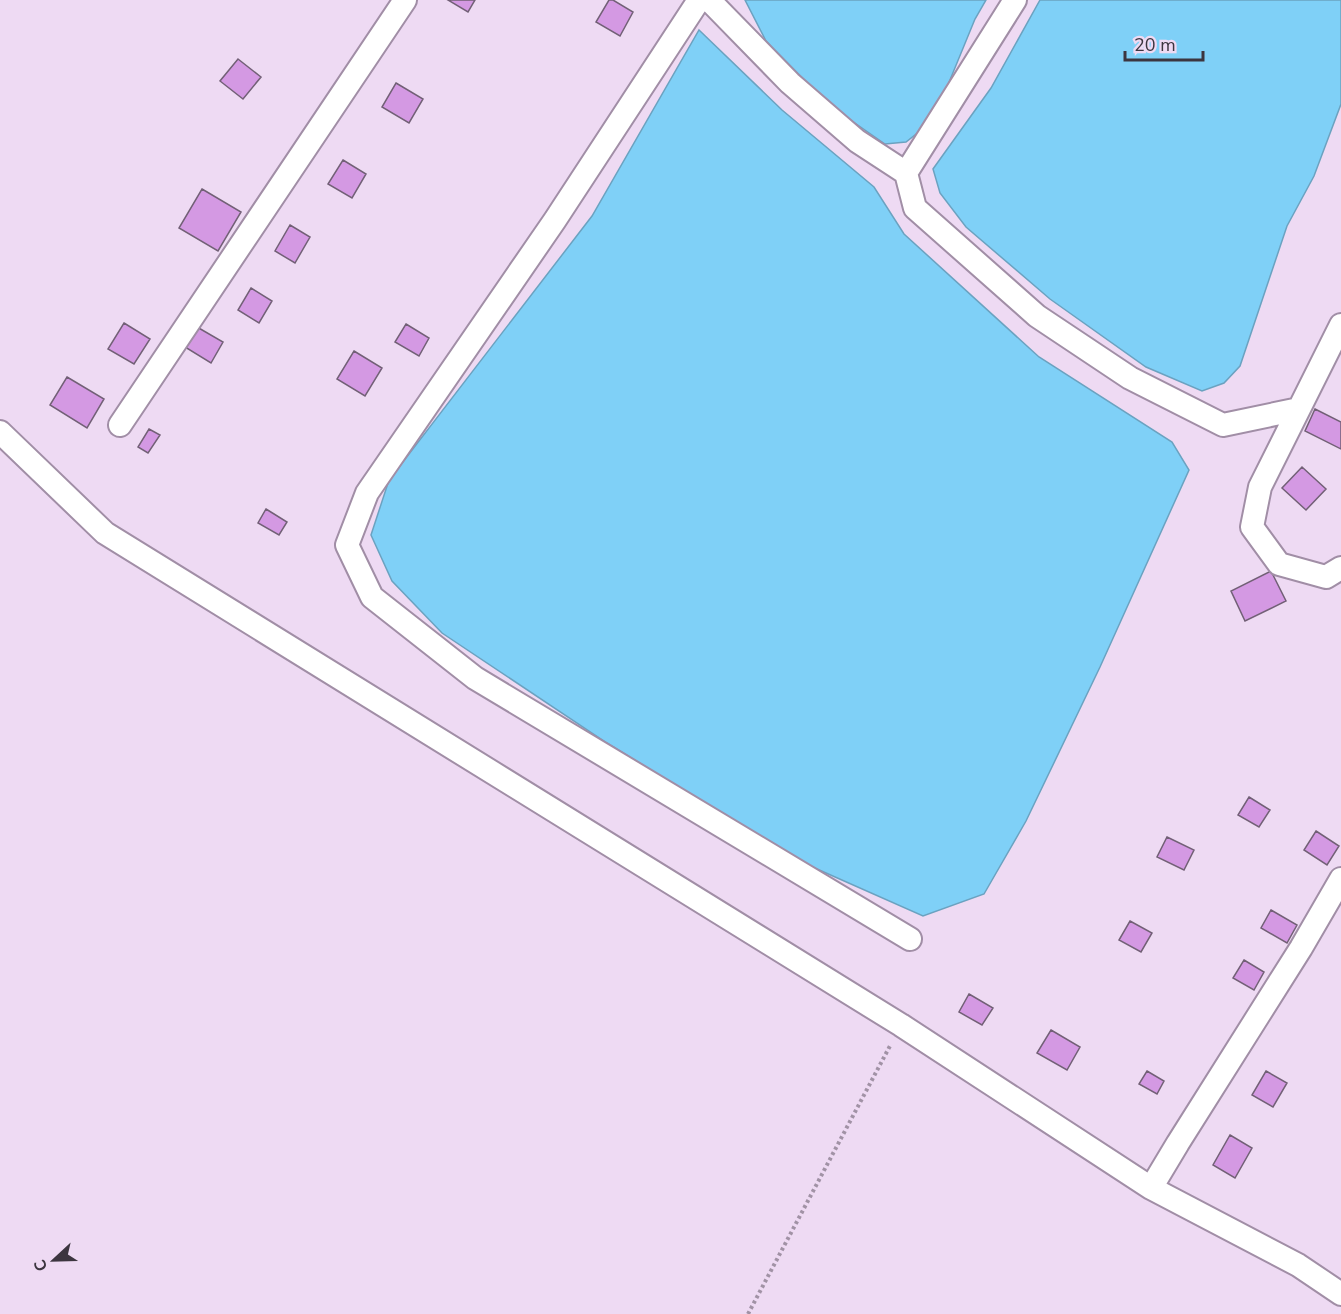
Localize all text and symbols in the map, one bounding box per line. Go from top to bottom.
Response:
scale bar [1125,24,1203,62]
text: 20 m [1134,33,1176,57]
north arrow [24,1230,84,1290]
text: С [29,1256,53,1274]

